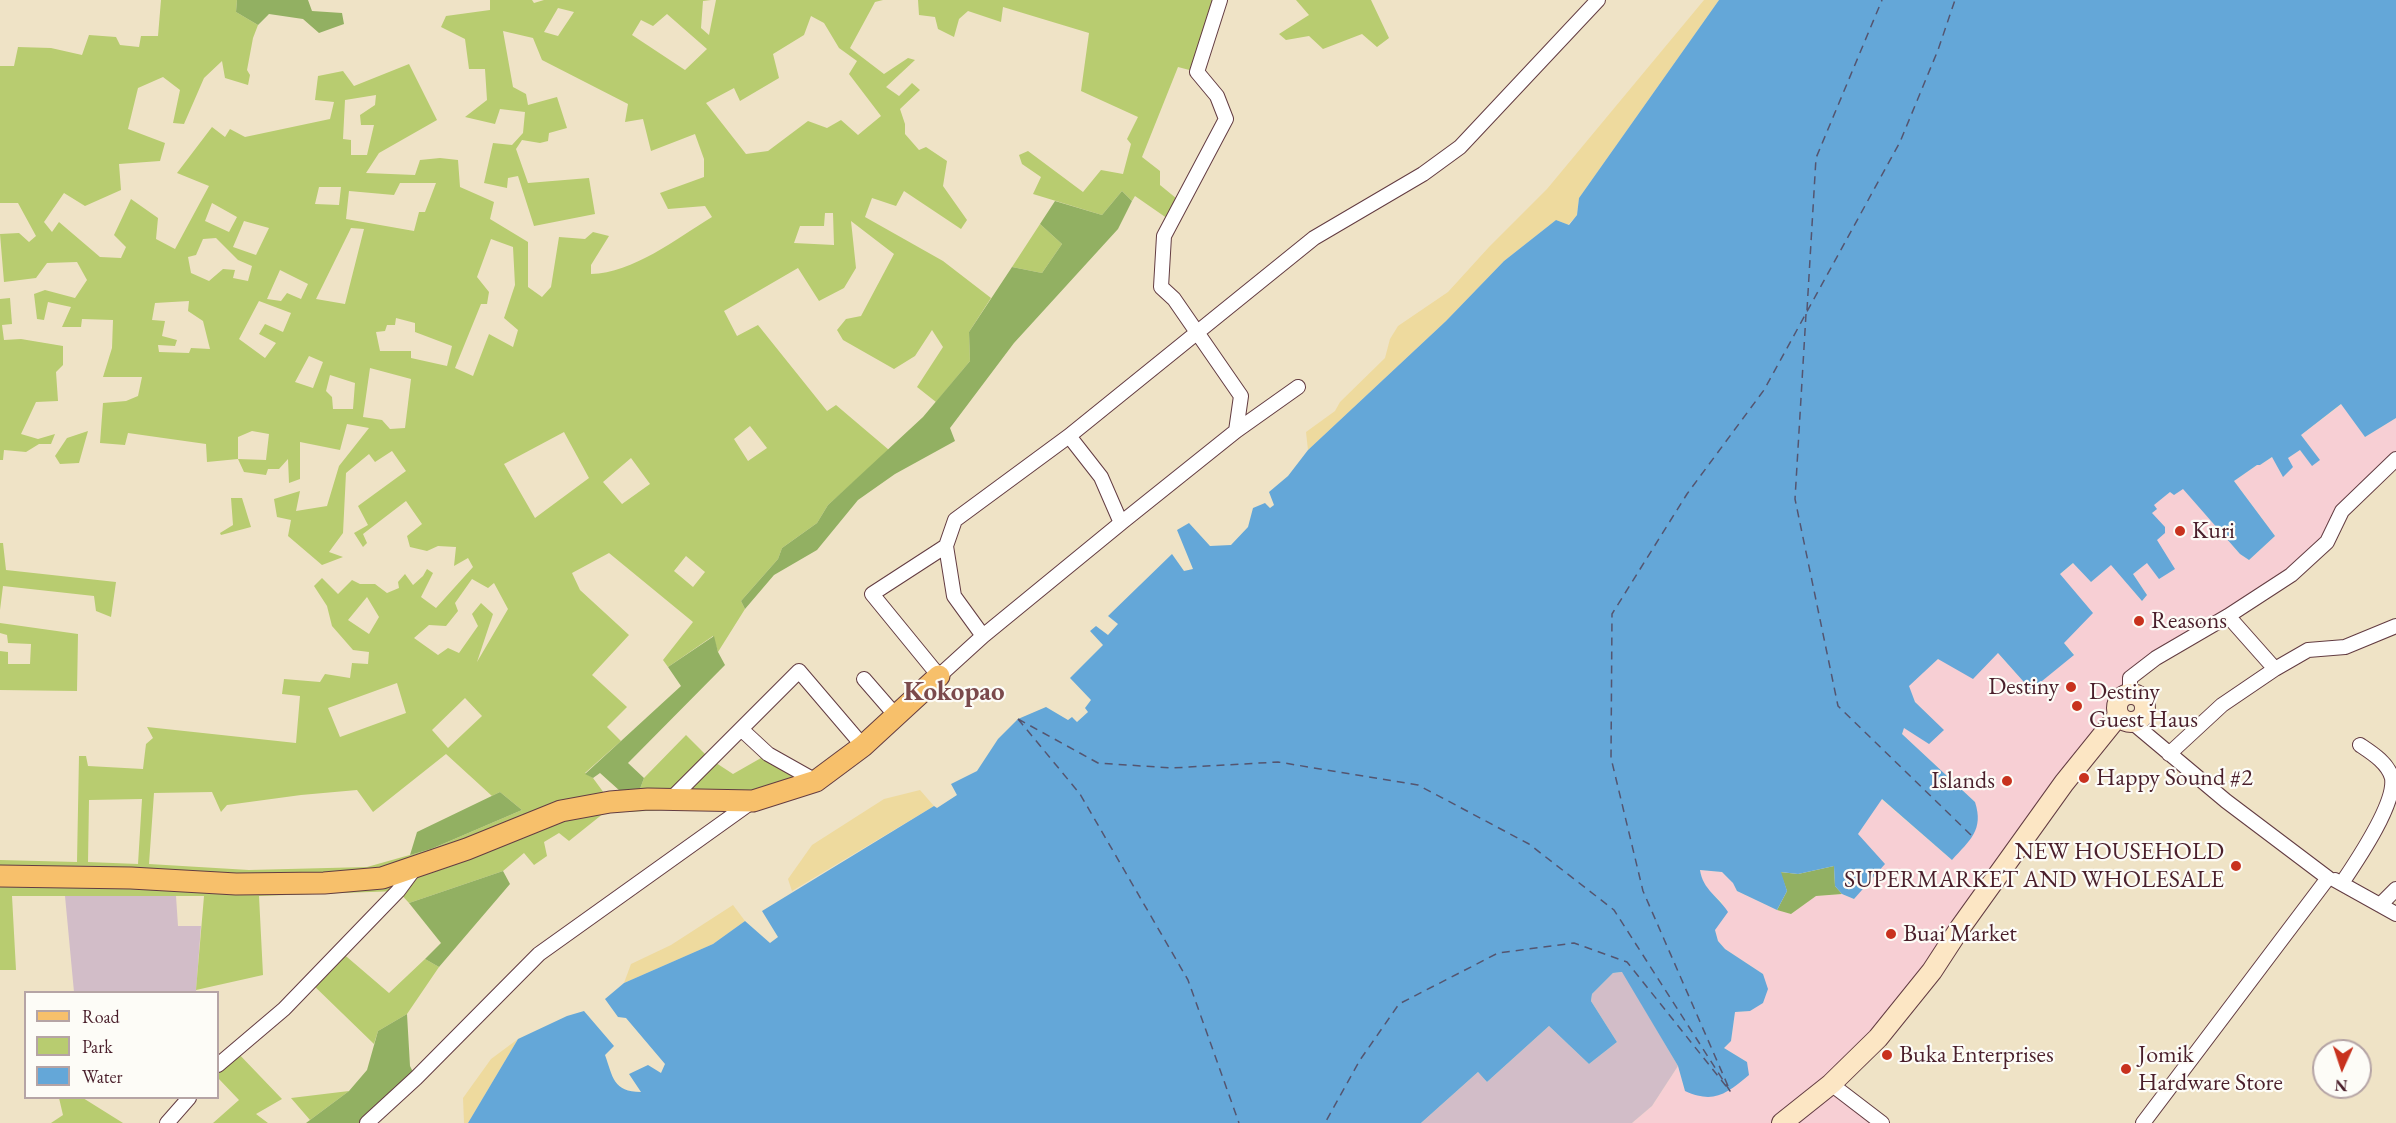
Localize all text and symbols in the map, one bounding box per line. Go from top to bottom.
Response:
place label: Kuri [2192,517,2235,545]
marker: Kuri [2173,524,2187,538]
place label: Reasons [2151,607,2227,635]
marker: Reasons [2132,614,2146,628]
place label: Destiny [1988,673,2059,701]
district label: Kokopao [903,677,1005,709]
place label: Destiny Guest Haus [2089,678,2198,734]
marker: Destiny [2064,680,2078,694]
marker: Destiny Guest Haus [2070,699,2084,713]
place label: Happy Sound #2 [2096,764,2253,792]
place label: Islands [1931,767,1995,795]
marker: Happy Sound #2 [2077,771,2091,785]
marker: Islands [2000,774,2014,788]
place label: NEW HOUSEHOLD SUPERMARKET AND WHOLESALE [1844,838,2224,894]
marker: NEW HOUSEHOLD SUPERMARKET AND WHOLESALE [2229,859,2243,873]
place label: Buai Market [1903,920,2017,948]
marker: Buai Market [1884,927,1898,941]
legend [24,991,219,1099]
text: Road [82,1005,120,1028]
text: Park [82,1035,113,1058]
north arrow [2312,1039,2372,1099]
place label: Buka Enterprises [1899,1041,2054,1069]
place label: Jomik Hardware Store [2138,1041,2283,1097]
marker: Buka Enterprises [1880,1048,1894,1062]
marker: Jomik Hardware Store [2119,1062,2133,1076]
text: Water [82,1065,123,1088]
text: N [2334,1075,2348,1096]

